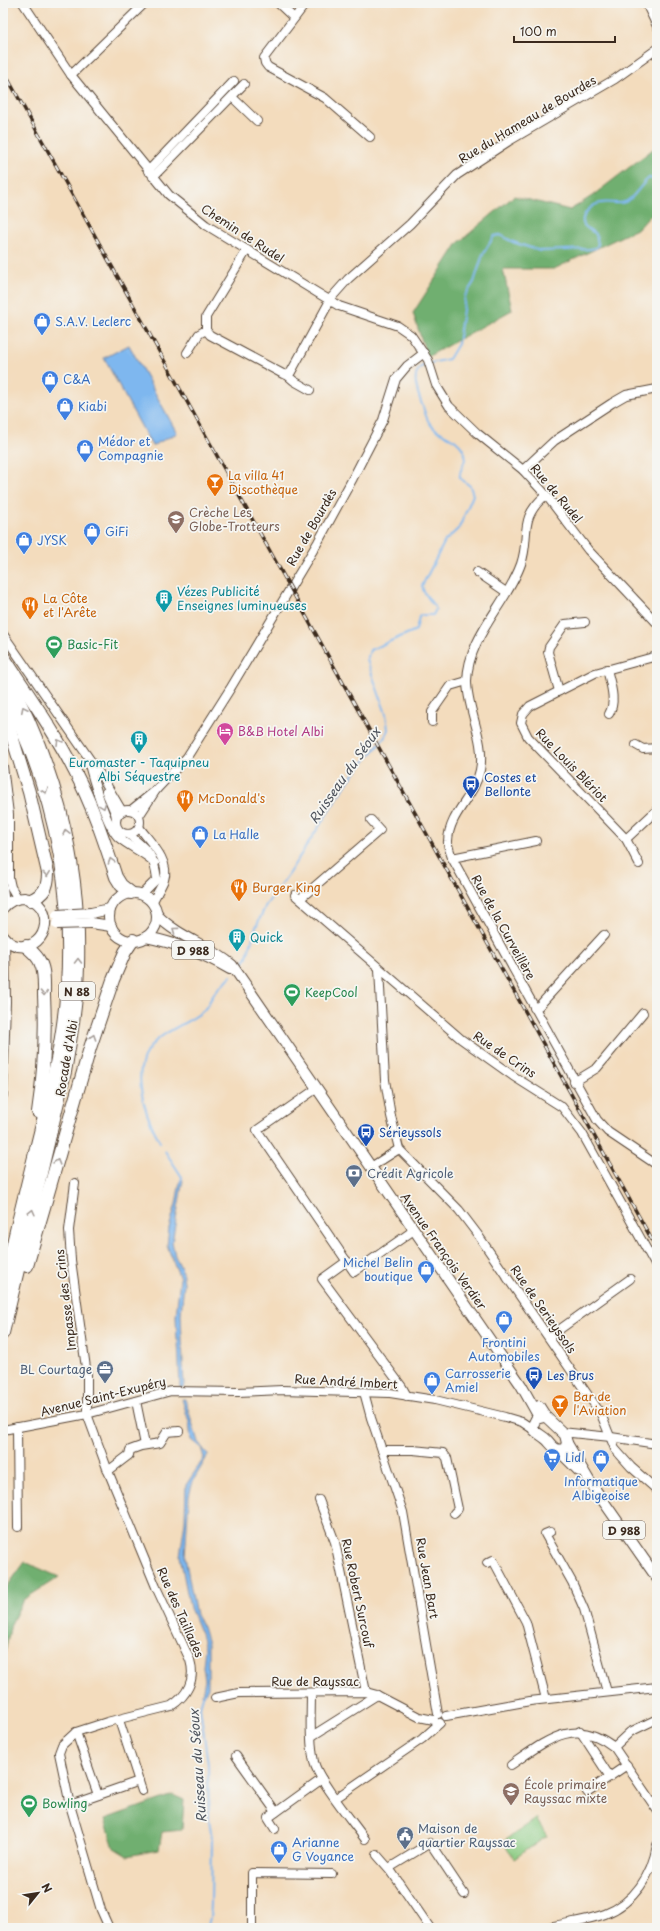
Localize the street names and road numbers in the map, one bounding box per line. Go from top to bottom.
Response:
street label: Rue du Hameau de Bourdes [455,70,600,167]
street label: Chemin de Rudel [198,199,288,267]
street label: Rue de Rudel [527,459,587,527]
street label: Rue de Bourdès [282,485,341,569]
street label: Rue Louis Blériot [532,724,612,806]
street label: Rue de la Curveillère [468,871,541,983]
road number: D 988 [172,941,214,959]
road number: N 88 [59,982,95,1000]
street label: Rocade d'Albi [50,1018,82,1098]
street label: Rue de Crins [470,1026,540,1082]
street label: Avenue François Verdier [397,1189,491,1313]
street label: Impasse des Crins [50,1248,80,1352]
street label: Rue de Serieyssols [507,1261,581,1357]
street label: Rue André Imbert [294,1369,398,1393]
street label: Avenue Saint-Exupéry [38,1372,168,1420]
road number: D 988 [603,1521,645,1539]
street label: Rue Jean Bart [412,1536,444,1620]
street label: Rue Robert Surcouf [338,1537,379,1651]
street label: Rue des Taillades [153,1564,209,1661]
street label: Rue de Rayssac [271,1672,359,1690]

